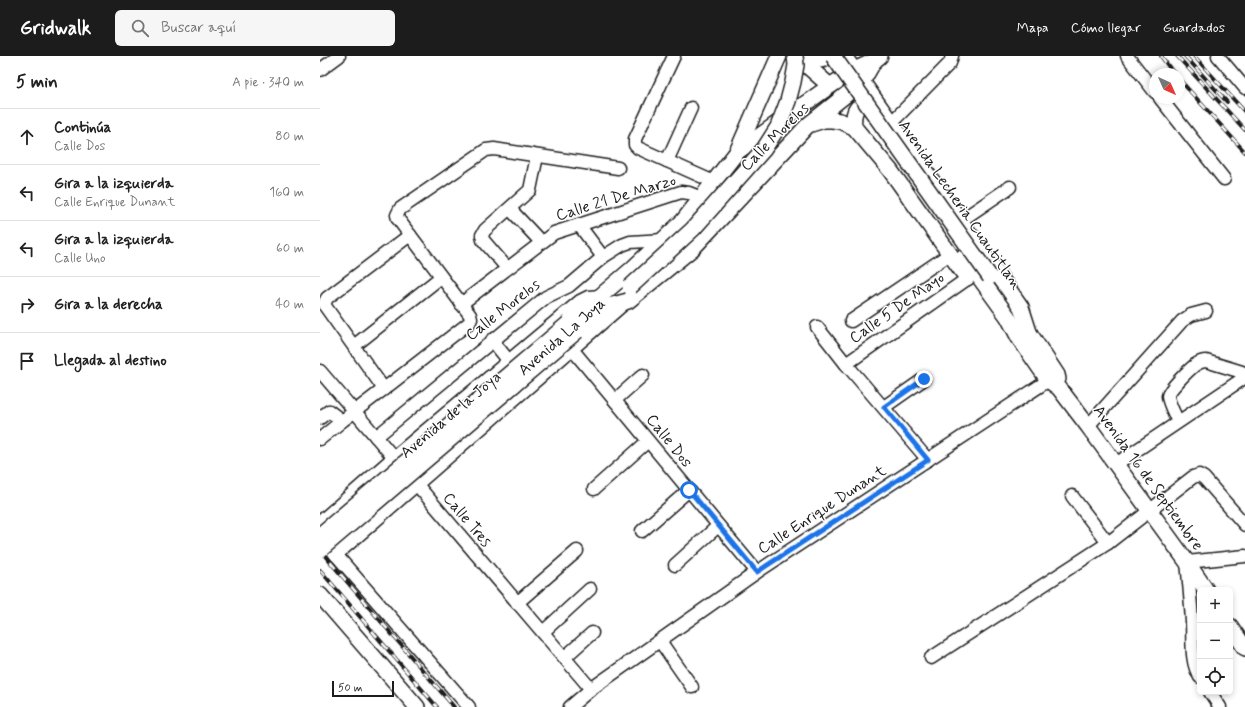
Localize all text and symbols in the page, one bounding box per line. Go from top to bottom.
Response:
search box [115,10,395,46]
text: Gridwalk [20,16,91,41]
icon: search [129,17,151,39]
text: Buscar aquí [161,18,236,38]
text: Mapa [1017,19,1049,37]
text: Cómo llegar [1071,19,1141,37]
text: Guardados [1163,19,1225,37]
north arrow [1149,68,1185,104]
text: 5 min [16,71,58,93]
text: A pie · 340 m [232,74,304,91]
street label: Calle Morelos [736,98,814,176]
street label: Avenida Lecheria Cuautitlan [893,116,1027,294]
text: Continúa [54,118,111,138]
icon: ahead [16,126,38,148]
text: 80 m [275,128,304,145]
text: Calle Dos [54,138,105,155]
street label: Calle 21 De Marzo [553,170,679,226]
text: Gira a la izquierda [54,174,173,194]
icon: left [16,182,38,204]
text: 160 m [269,184,304,201]
text: Calle Enrique Dunant [54,194,175,211]
text: Gira a la izquierda [54,230,173,250]
icon: left [16,238,38,260]
text: 60 m [276,240,304,257]
text: Calle Uno [54,250,106,267]
street label: Calle 5 De Mayo [845,267,949,349]
street label: Calle Morelos [461,274,545,346]
street label: Avenida La Joya [514,293,610,381]
icon: right [16,294,38,316]
text: Gira a la derecha [54,295,163,315]
text: 40 m [275,296,304,313]
icon: arrive [16,350,38,372]
text: Llegada al destino [54,351,167,371]
street label: Avenida de la Joya [396,366,506,463]
route end [915,370,933,388]
street label: Avenida 16 de Septiembre [1088,401,1208,555]
street label: Calle Dos [641,410,697,472]
street label: Calle Enrique Dunant [754,460,891,559]
route start [680,481,698,499]
street label: Calle Tres [438,488,496,552]
map controls [1197,587,1233,695]
button: + [1197,587,1233,623]
button: − [1197,623,1233,659]
button: locate [1197,659,1233,695]
scale bar [332,679,394,698]
text: 50 m [338,681,363,695]

